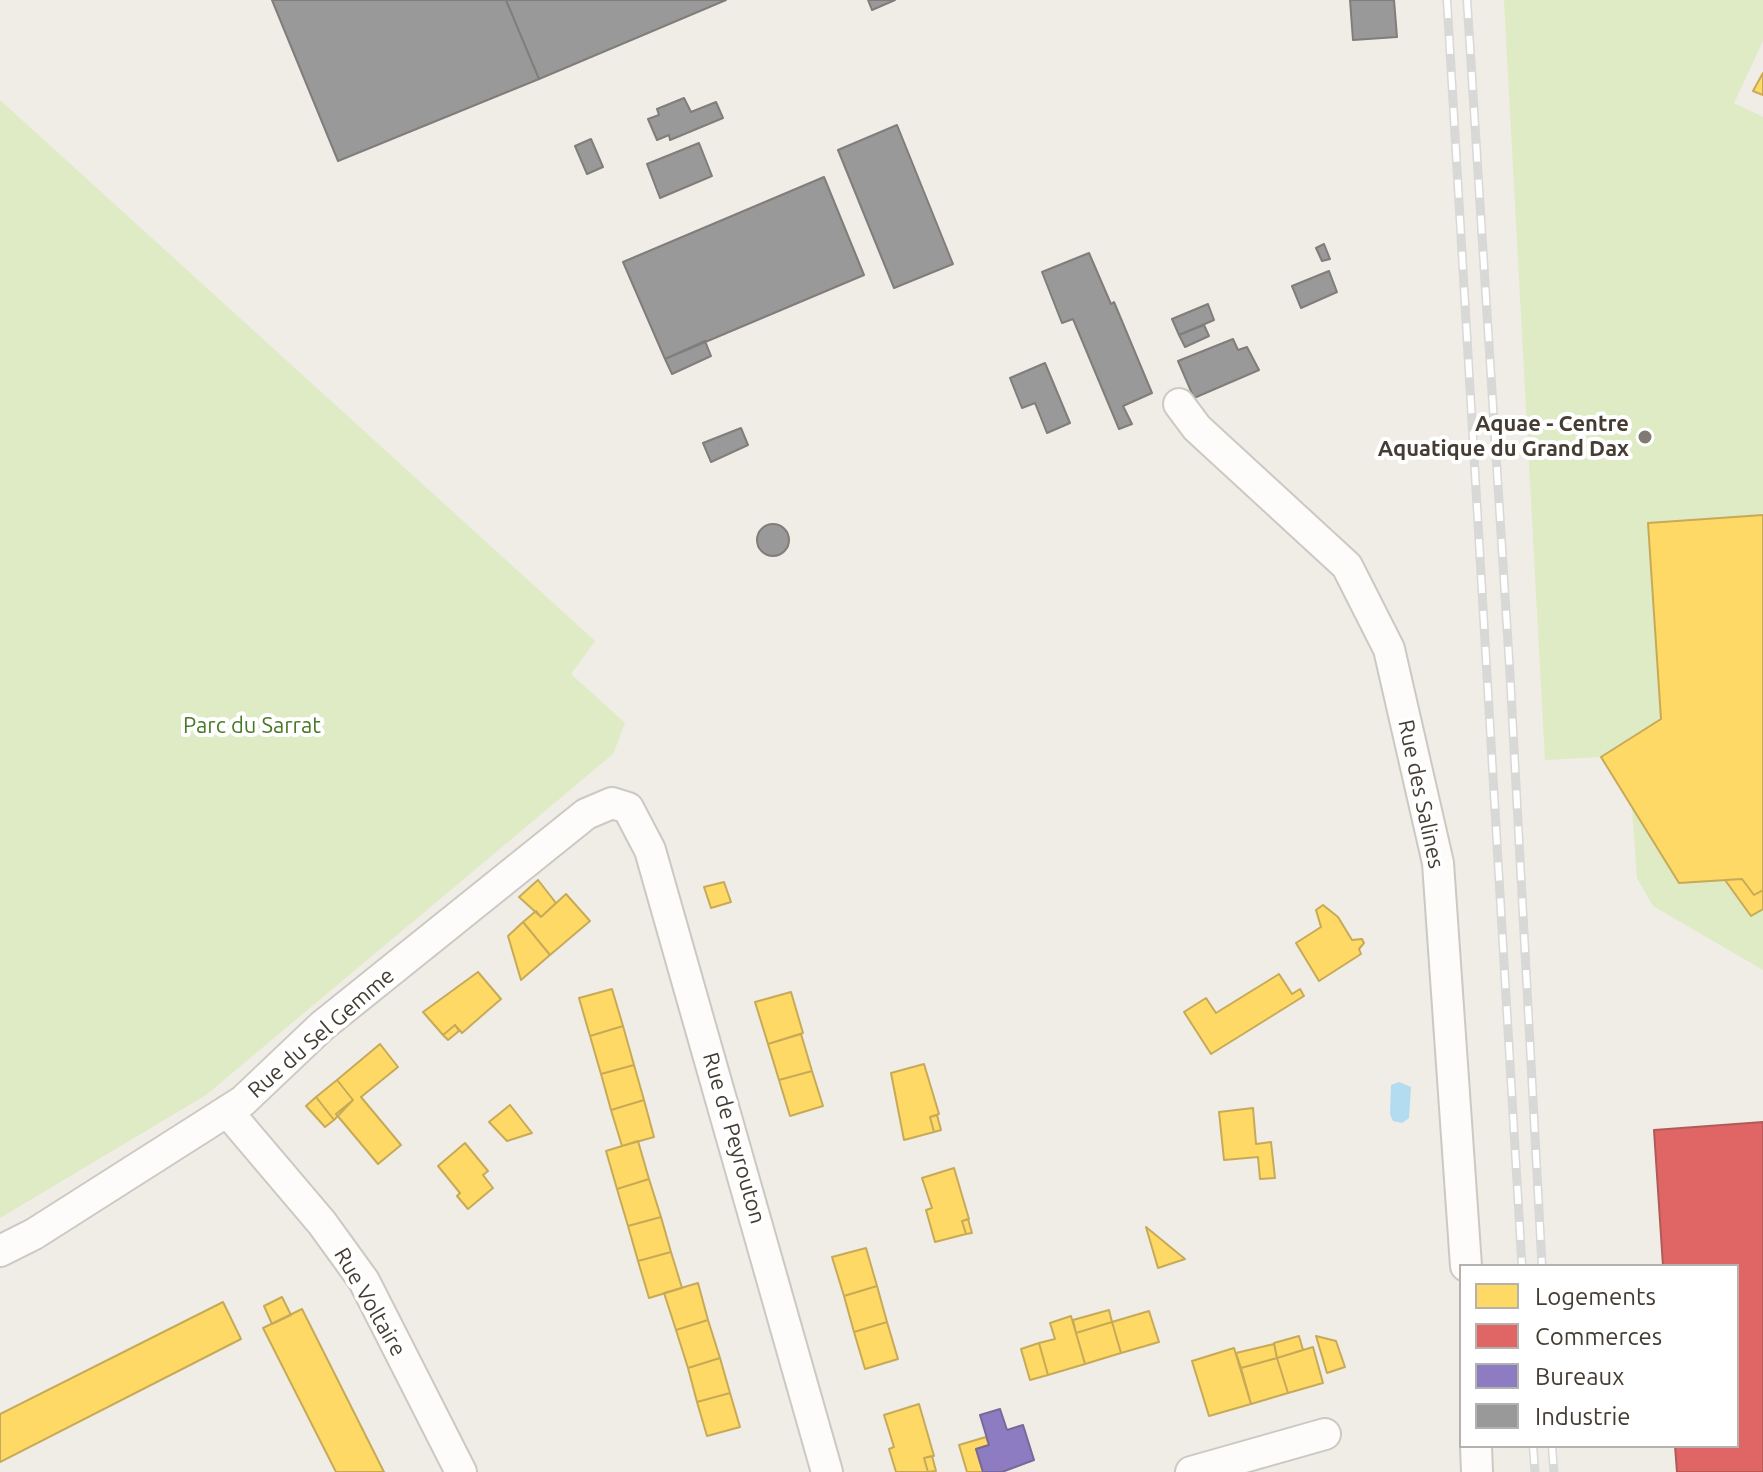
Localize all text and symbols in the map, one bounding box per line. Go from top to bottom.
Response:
place label: Aquae - Centre Aquatique du Grand Dax [1378,411,1629,462]
marker: Aquae - Centre Aquatique du Grand Dax [1636,428,1654,446]
park label: Parc du Sarrat [183,713,321,739]
street label: Rue des Salines [1392,717,1450,871]
street label: Rue du Sel Gemme [242,962,400,1104]
street label: Rue de Peyrouton [697,1049,771,1227]
street label: Rue Voltaire [328,1243,412,1361]
legend [1459,1264,1739,1448]
text: Logements [1535,1283,1656,1310]
text: Commerces [1535,1323,1662,1350]
text: Bureaux [1535,1363,1624,1390]
text: Industrie [1535,1403,1631,1430]

